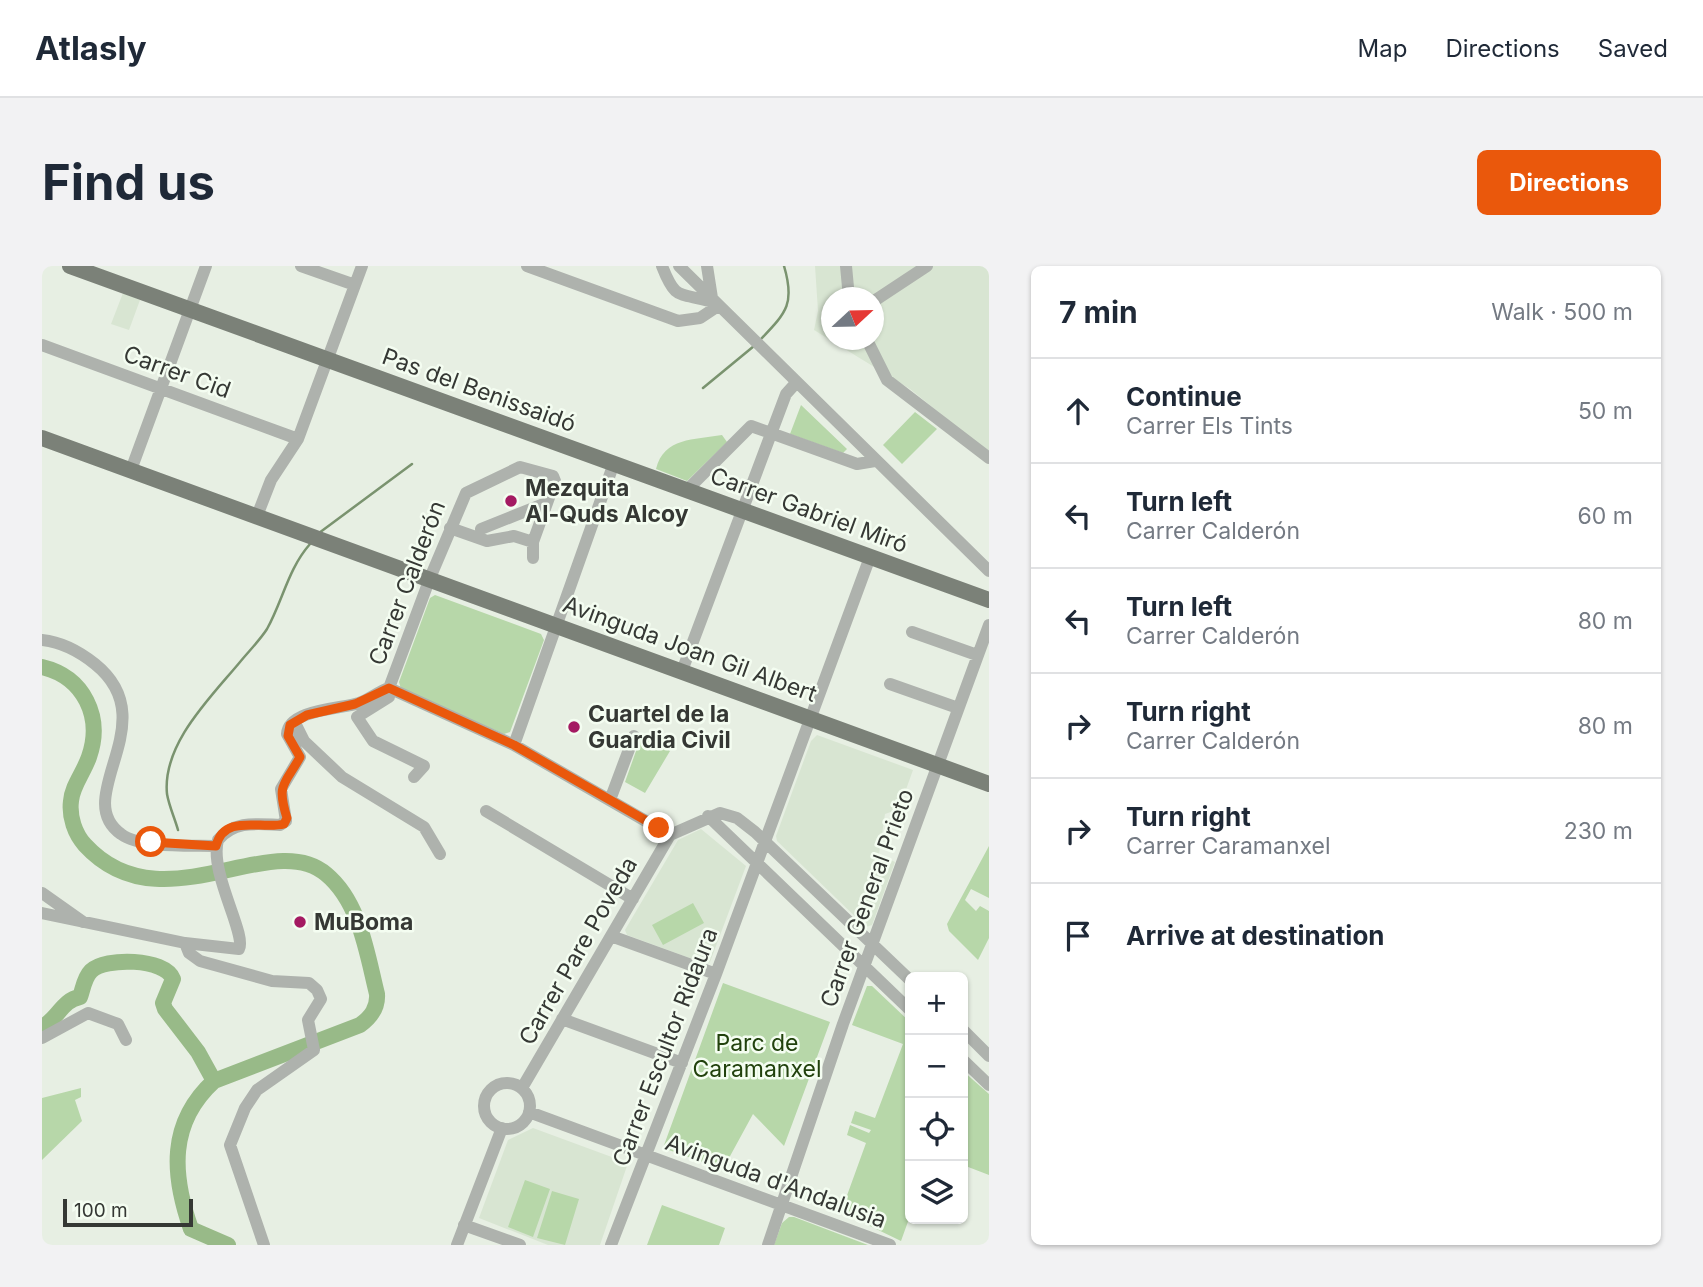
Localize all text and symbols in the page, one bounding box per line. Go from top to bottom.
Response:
text: Atlasly [35,28,147,68]
text: Map [1358,34,1407,63]
text: Directions [1445,34,1560,63]
text: Saved [1598,34,1668,63]
button: Directions [1477,150,1661,215]
text: Find us [42,153,215,212]
north arrow [821,287,884,350]
text: 7 min [1059,294,1138,330]
text: Walk · 500 m [1491,298,1633,326]
street label: Carrer Cid [120,340,234,404]
street label: Pas del Benissaidó [378,342,580,438]
text: Continue [1126,381,1242,412]
icon: ahead [1059,392,1097,430]
text: 50 m [1578,397,1633,425]
text: Carrer Els Tints [1126,412,1293,440]
street label: Carrer Gabriel Miró [706,461,912,559]
place label: Mezquita Al-Quds Alcoy [525,474,689,528]
text: Turn left [1126,486,1232,517]
marker: Mezquita Al-Quds Alcoy [503,493,519,509]
street label: Carrer Calderón [363,497,451,669]
icon: left [1059,497,1097,535]
text: 60 m [1578,502,1633,530]
text: Carrer Calderón [1126,517,1300,545]
street label: Avinguda Joan Gil Albert [559,590,821,708]
text: Turn left [1126,591,1232,622]
icon: left [1059,602,1097,640]
text: 80 m [1578,607,1633,635]
text: Carrer Calderón [1126,622,1300,650]
text: Turn right [1126,696,1251,727]
place label: Cuartel de la Guardia Civil [588,700,731,754]
icon: right [1059,707,1097,745]
text: 80 m [1578,712,1633,740]
marker: Cuartel de la Guardia Civil [566,719,582,735]
text: Carrer Calderón [1126,727,1300,755]
street label: Carrer General Prieto [814,785,920,1011]
text: Turn right [1126,801,1251,832]
route end [643,812,674,843]
icon: right [1059,812,1097,850]
text: 230 m [1564,817,1633,845]
route start [135,826,166,857]
text: Carrer Caramanxel [1126,832,1331,860]
street label: Carrer Pare Poveda [513,852,643,1050]
place label: MuBoma [314,908,413,936]
marker: MuBoma [292,914,308,930]
icon: arrive [1059,917,1097,955]
text: Arrive at destination [1126,920,1385,951]
street label: Carrer Escultor Ridaura [607,924,723,1170]
map controls [905,972,968,1224]
button: + [905,972,968,1035]
park label: Parc de Caramanxel [693,1029,821,1083]
button: − [905,1035,968,1098]
button: locate [905,1098,968,1161]
street label: Avinguda d'Andalusia [662,1128,890,1234]
button: layers [905,1161,968,1224]
scale bar [63,1196,192,1228]
text: 100 m [74,1199,128,1222]

